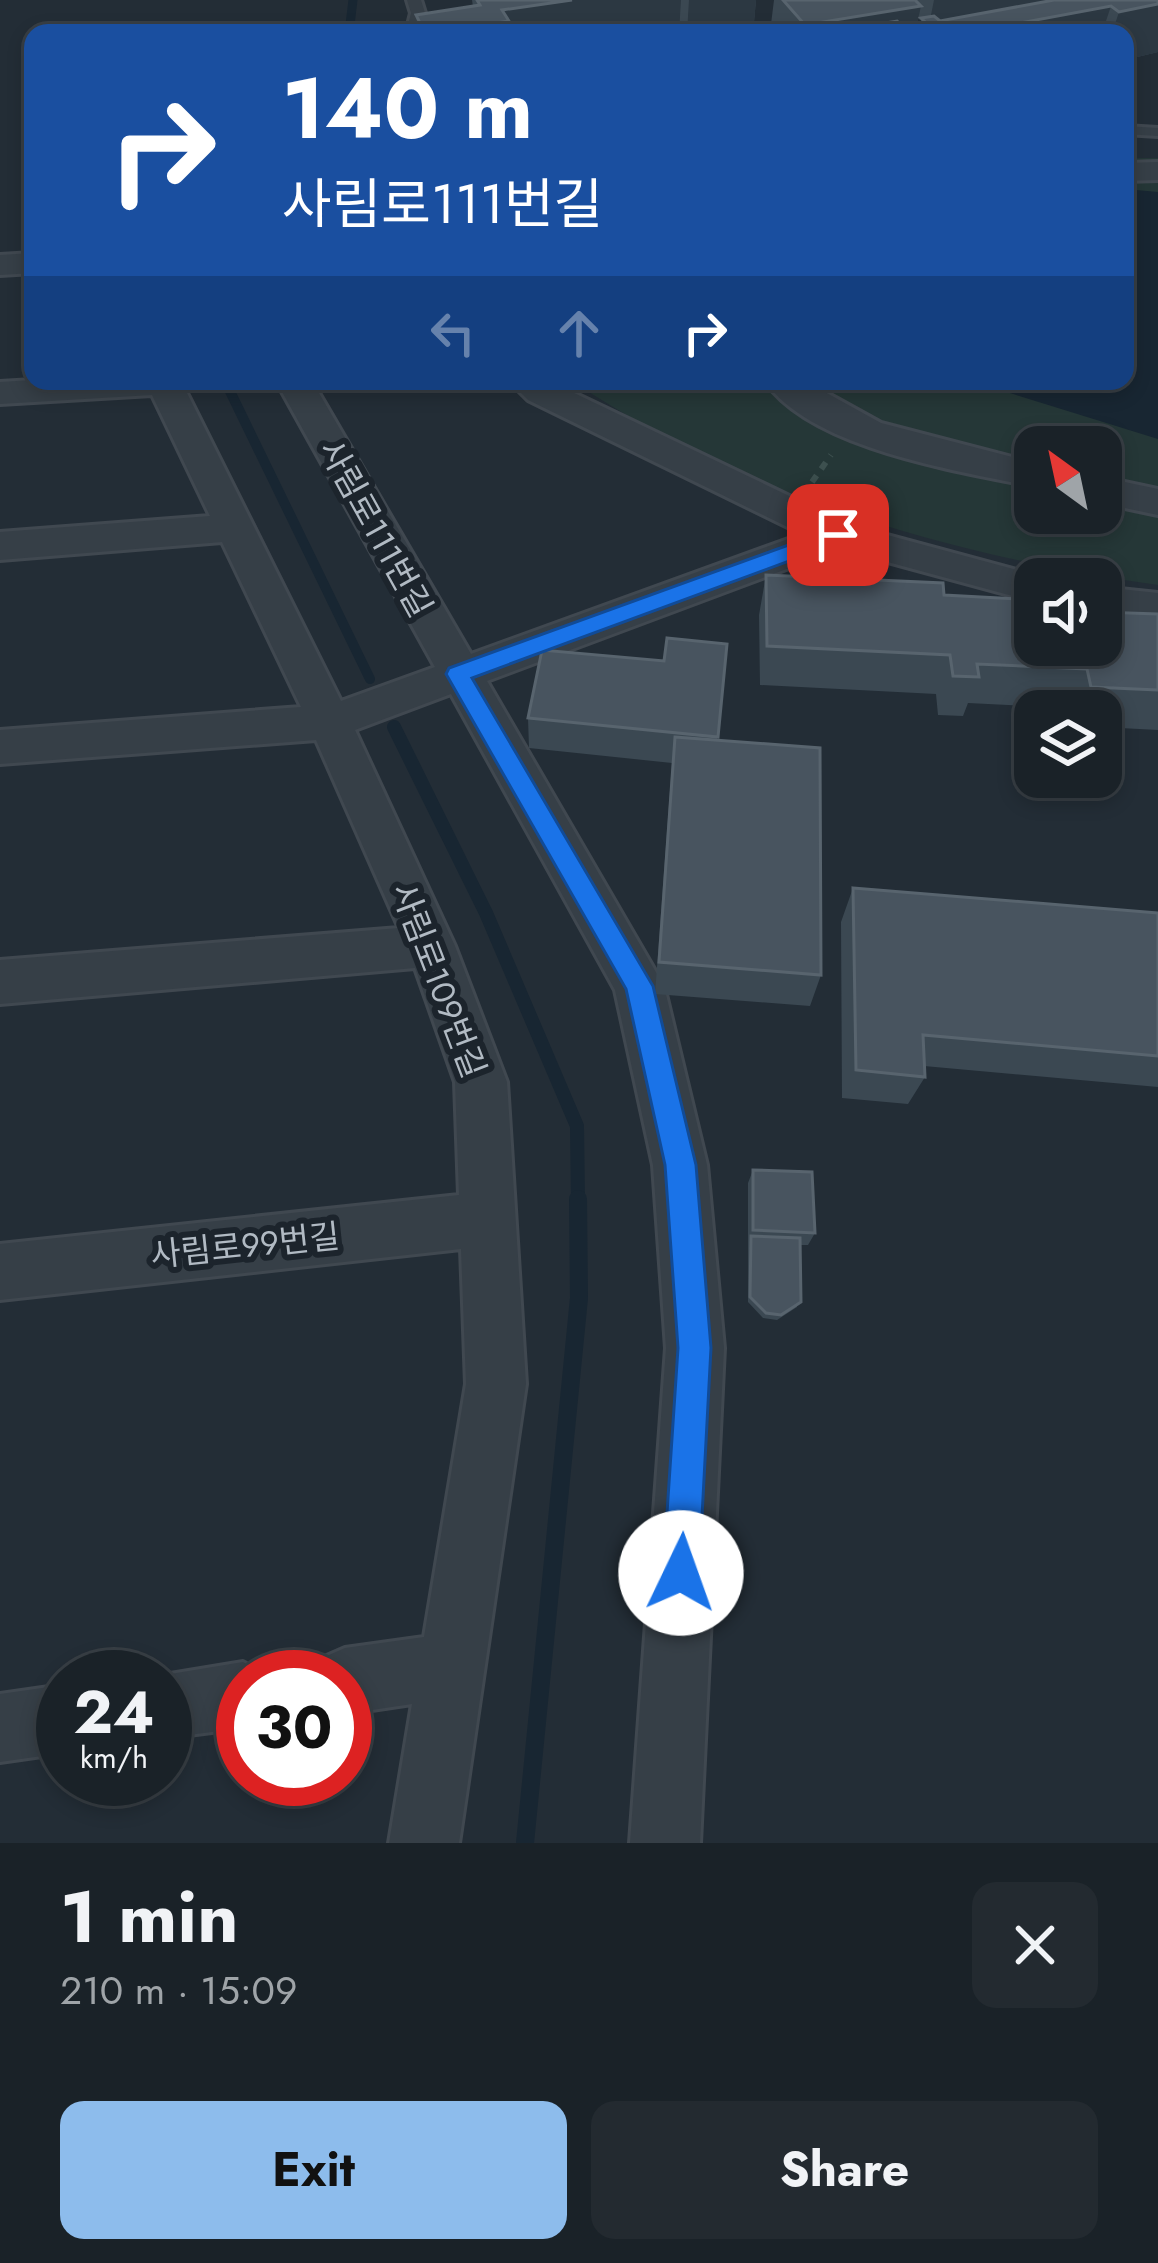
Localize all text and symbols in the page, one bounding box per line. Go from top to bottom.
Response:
text: 140 m [282,48,533,170]
icon: right [84,72,240,228]
text: 사림로111번길 [282,165,603,243]
icon: left [420,300,486,366]
icon: ahead [546,300,612,366]
icon: right [672,300,738,366]
north arrow [1014,426,1122,534]
map controls [1014,426,1122,798]
street label: 사림로111번길 [307,431,444,626]
pin [787,484,889,586]
icon: arrive [805,502,871,568]
button: sound [1014,558,1122,666]
button: layers [1014,690,1122,798]
street label: 사림로109번길 [380,876,497,1085]
street label: 사림로99번길 [148,1212,342,1279]
position arrow [618,1510,744,1636]
speed limit sign: 30 [216,1650,372,1806]
text: 24 [73,1669,155,1756]
text: km/h [80,1736,148,1779]
text: 1 min [60,1865,239,1969]
button: close [972,1882,1098,2008]
text: 210 m · 15:09 [60,1962,297,2019]
button: Exit [60,2101,567,2239]
button: Share [591,2101,1098,2239]

